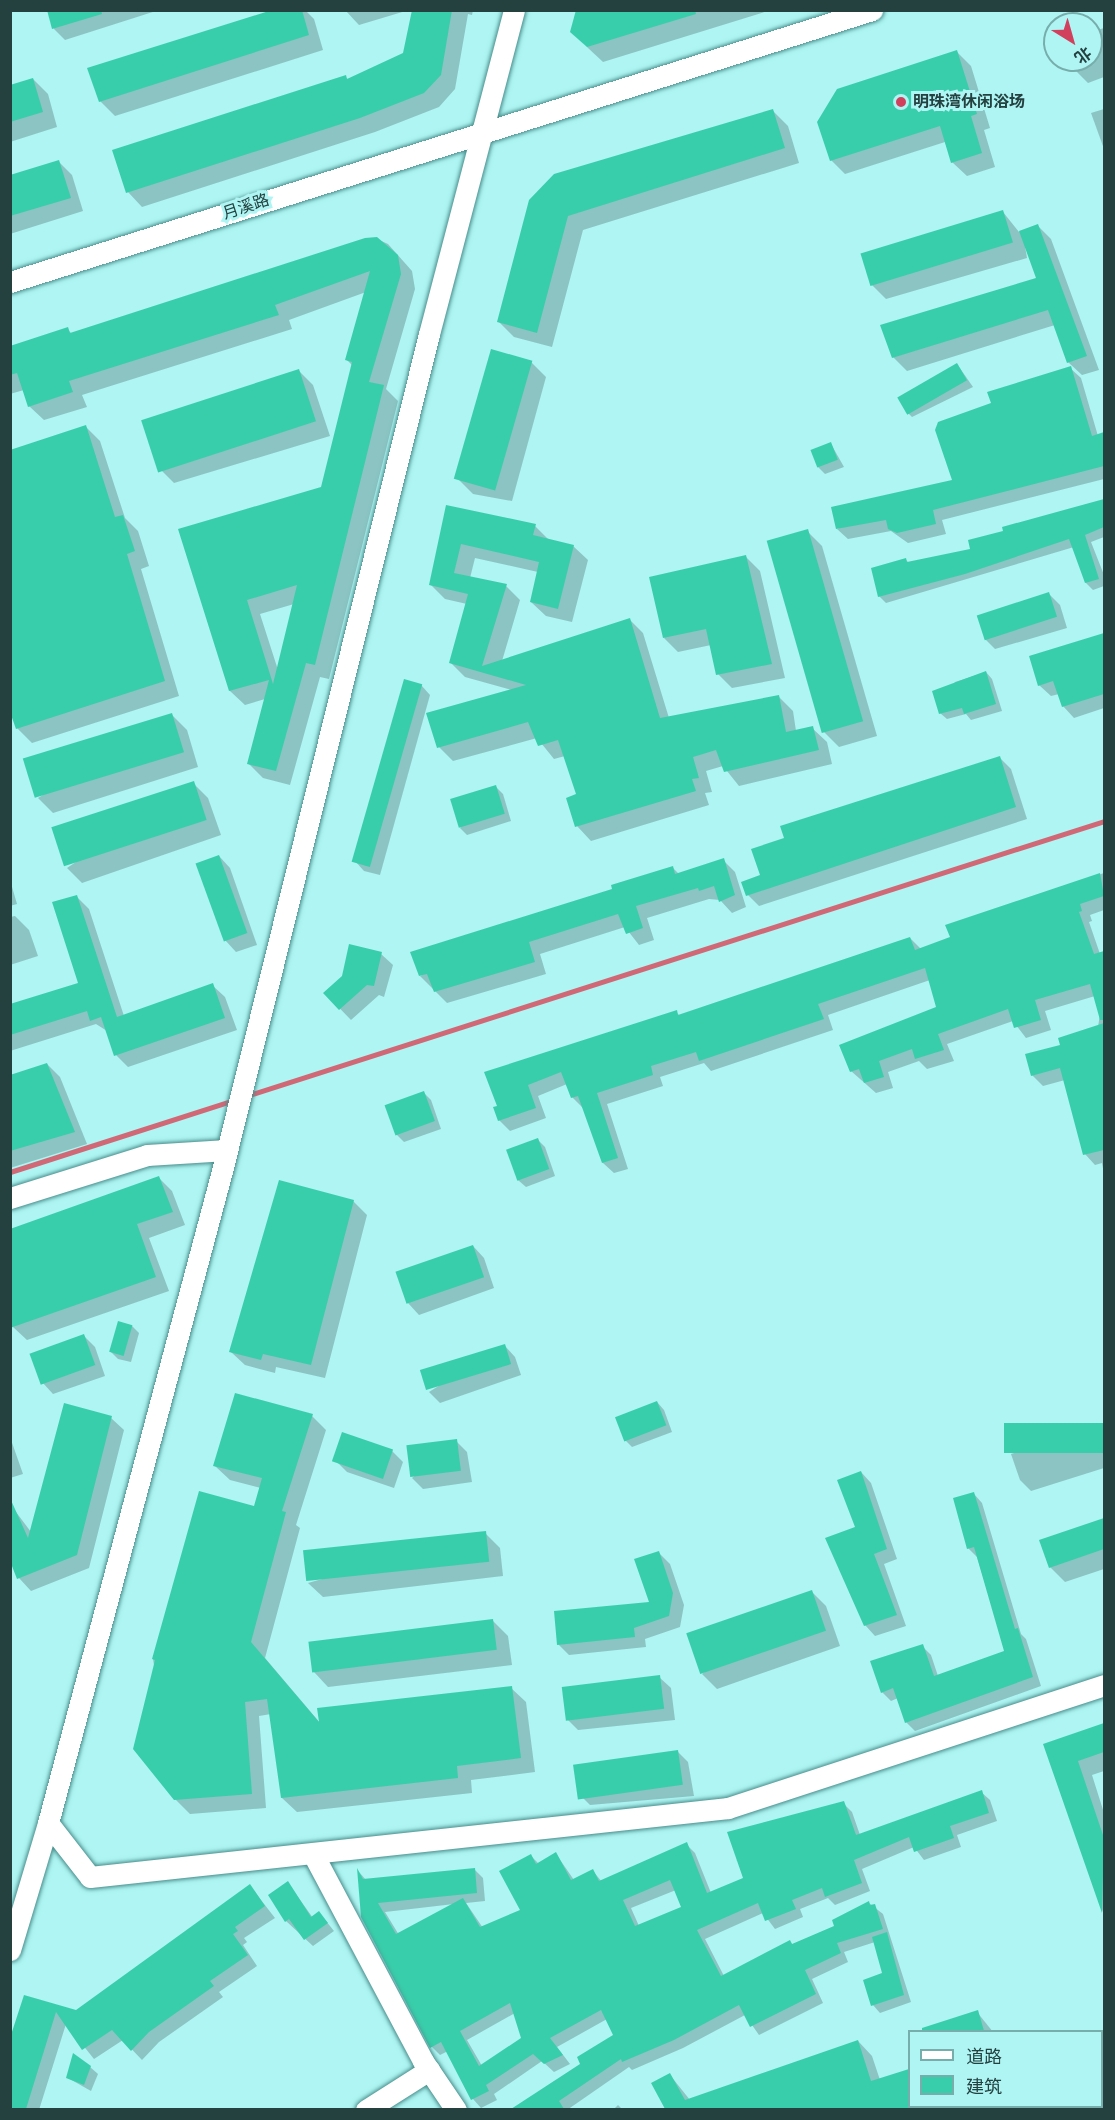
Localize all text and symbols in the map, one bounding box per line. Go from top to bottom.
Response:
north arrow [1043,12,1103,72]
text: 北 [1071,43,1095,68]
place label: 明珠湾休闲浴场 [913,92,1025,112]
marker: 明珠湾休闲浴场 [894,95,908,109]
street label: 月溪路 [220,190,272,224]
legend [908,2030,1103,2108]
text: 道路 [966,2046,1002,2068]
text: 建筑 [966,2076,1002,2098]

